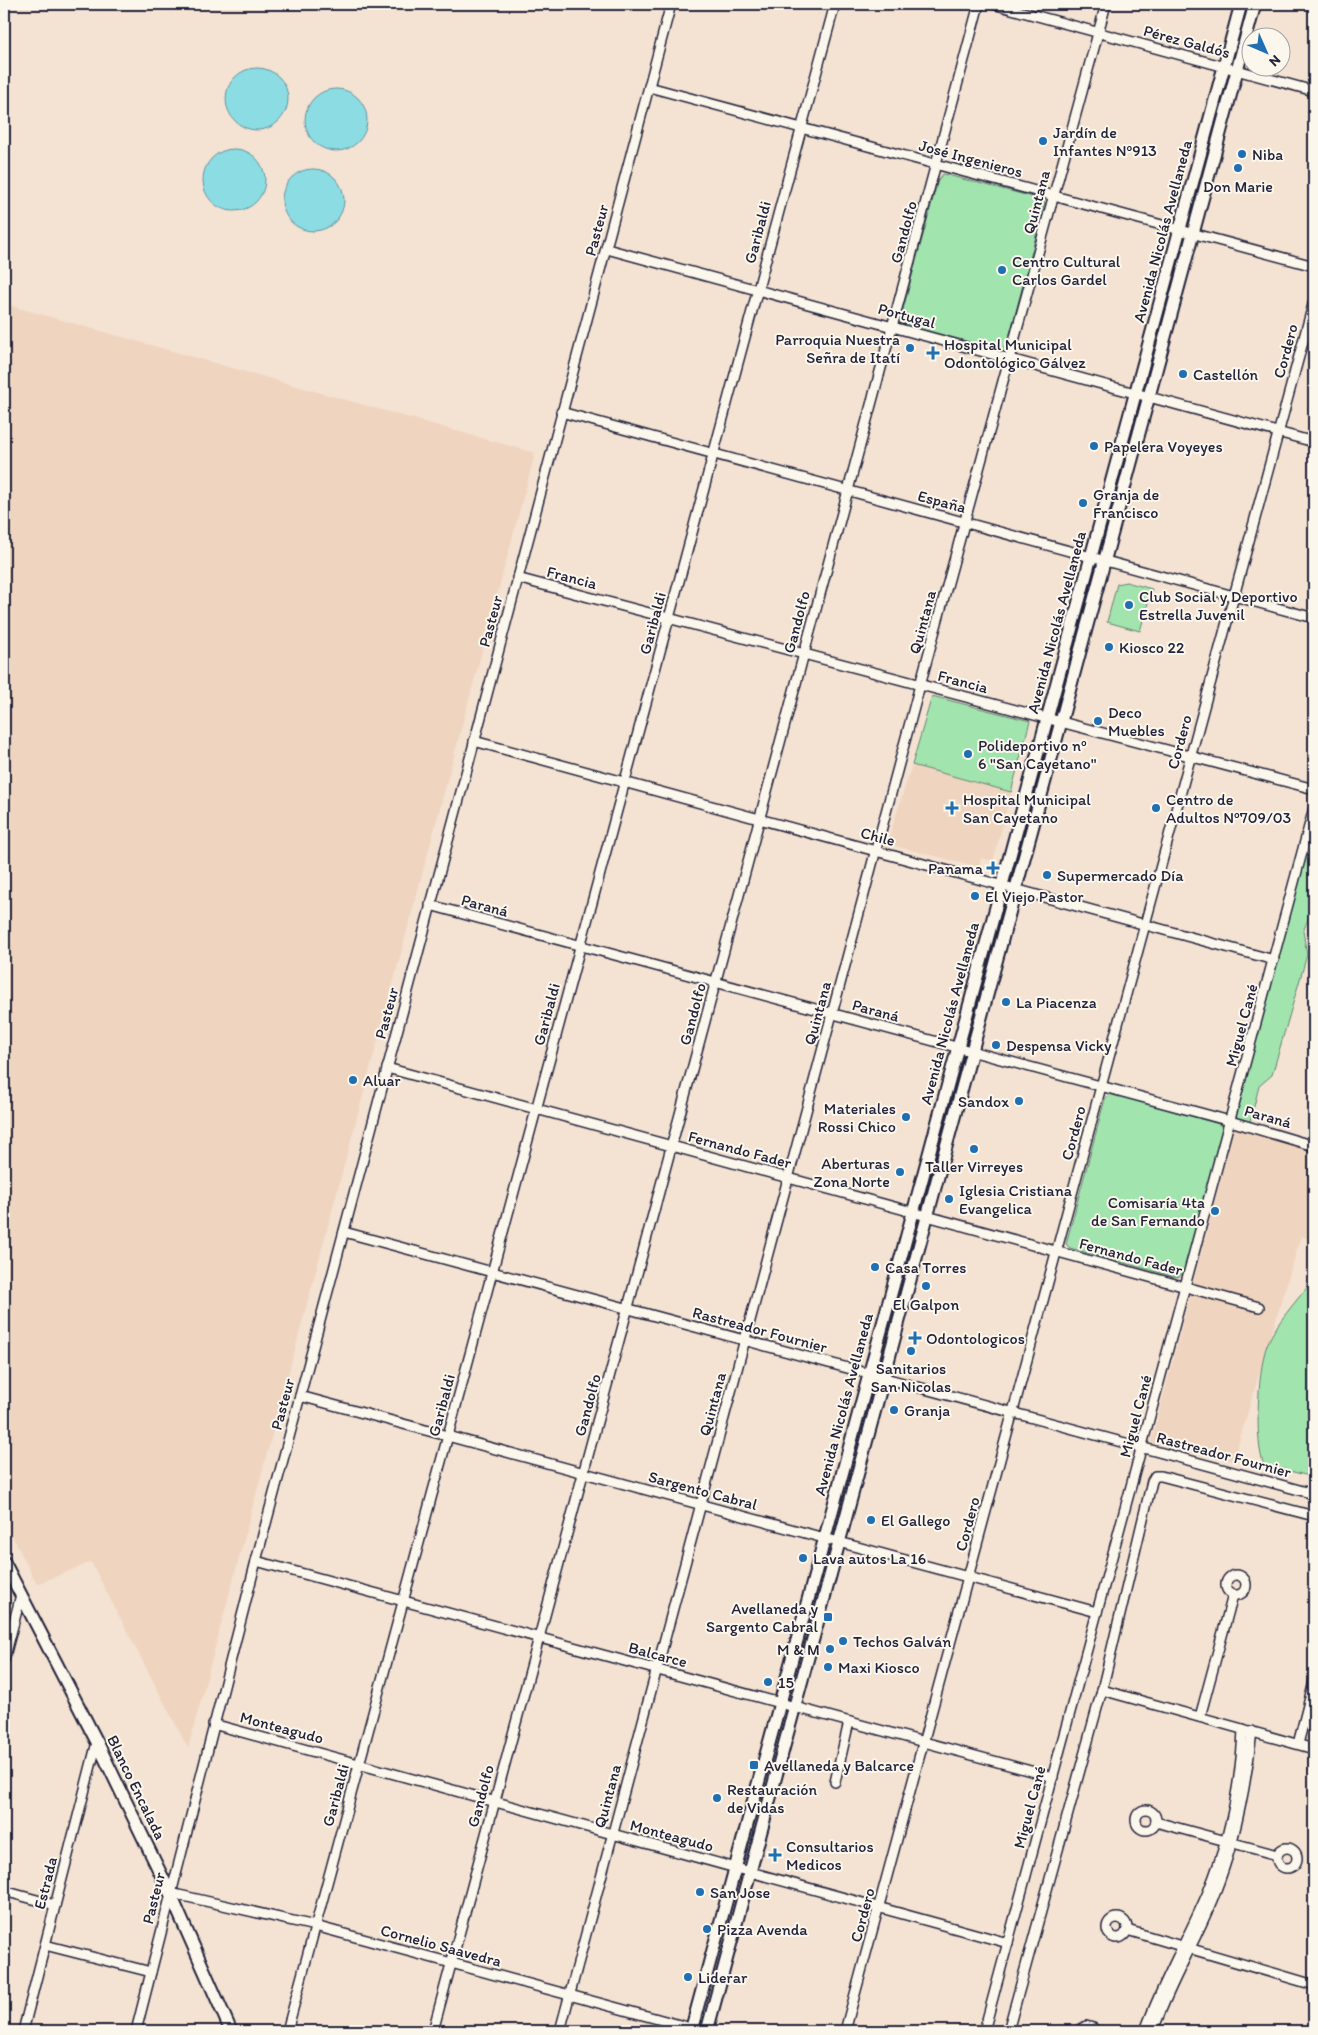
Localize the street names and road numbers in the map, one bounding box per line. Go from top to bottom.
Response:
street label: Pérez Galdós [1142,21,1232,62]
street label: José Ingenieros [917,136,1025,181]
street label: Avenida Nicolás Avellaneda [1129,137,1196,324]
street label: Quintana [1019,168,1054,236]
street label: Garibaldi [740,199,775,265]
street label: Gandolfo [886,199,921,265]
street label: Pasteur [580,201,613,258]
street label: Portugal [876,299,938,332]
street label: Cordero [1269,322,1302,380]
street label: España [916,486,968,517]
street label: Avenida Nicolás Avellaneda [1023,528,1090,715]
street label: Francia [545,562,600,593]
street label: Quintana [905,588,940,656]
street label: Gandolfo [779,589,814,655]
street label: Garibaldi [635,590,670,656]
street label: Pasteur [474,592,507,649]
street label: Francia [936,666,991,697]
street label: Cordero [1163,713,1196,771]
street label: Chile [858,823,897,850]
street label: Paraná [459,890,511,921]
street label: Avenida Nicolás Avellaneda [916,919,983,1106]
street label: Quintana [800,979,835,1047]
street label: Garibaldi [529,981,564,1047]
street label: Gandolfo [675,981,710,1047]
street label: Miguel Cané [1221,982,1262,1069]
street label: Pasteur [370,984,403,1041]
street label: Paraná [850,995,902,1026]
street label: Paraná [1242,1101,1294,1132]
street label: Cordero [1057,1104,1090,1162]
street label: Fernando Fader [686,1127,794,1173]
street label: Fernando Fader [1077,1234,1185,1280]
street label: Rastreador Fournier [691,1302,829,1357]
street label: Avenida Nicolás Avellaneda [810,1310,877,1497]
street label: Quintana [695,1370,730,1438]
street label: Garibaldi [424,1372,459,1438]
street label: Gandolfo [570,1372,605,1438]
street label: Miguel Cané [1115,1373,1156,1460]
street label: Pasteur [266,1375,299,1432]
street label: Rastreador Fournier [1155,1427,1293,1482]
street label: Sargento Cabral [646,1467,760,1514]
street label: Cordero [951,1495,984,1553]
street label: Balcarce [626,1638,690,1671]
street label: Monteagudo [238,1707,326,1748]
street label: Blanco Encalada [103,1732,170,1843]
street label: Garibaldi [318,1762,353,1828]
street label: Quintana [590,1762,625,1830]
street label: Gandolfo [463,1763,498,1829]
street label: Miguel Cané [1009,1764,1050,1851]
street label: Monteagudo [628,1815,716,1856]
street label: Estrada [30,1855,61,1911]
street label: Pasteur [138,1870,169,1926]
street label: Cordero [846,1886,879,1944]
street label: Cornelio Saavedra [378,1920,503,1971]

